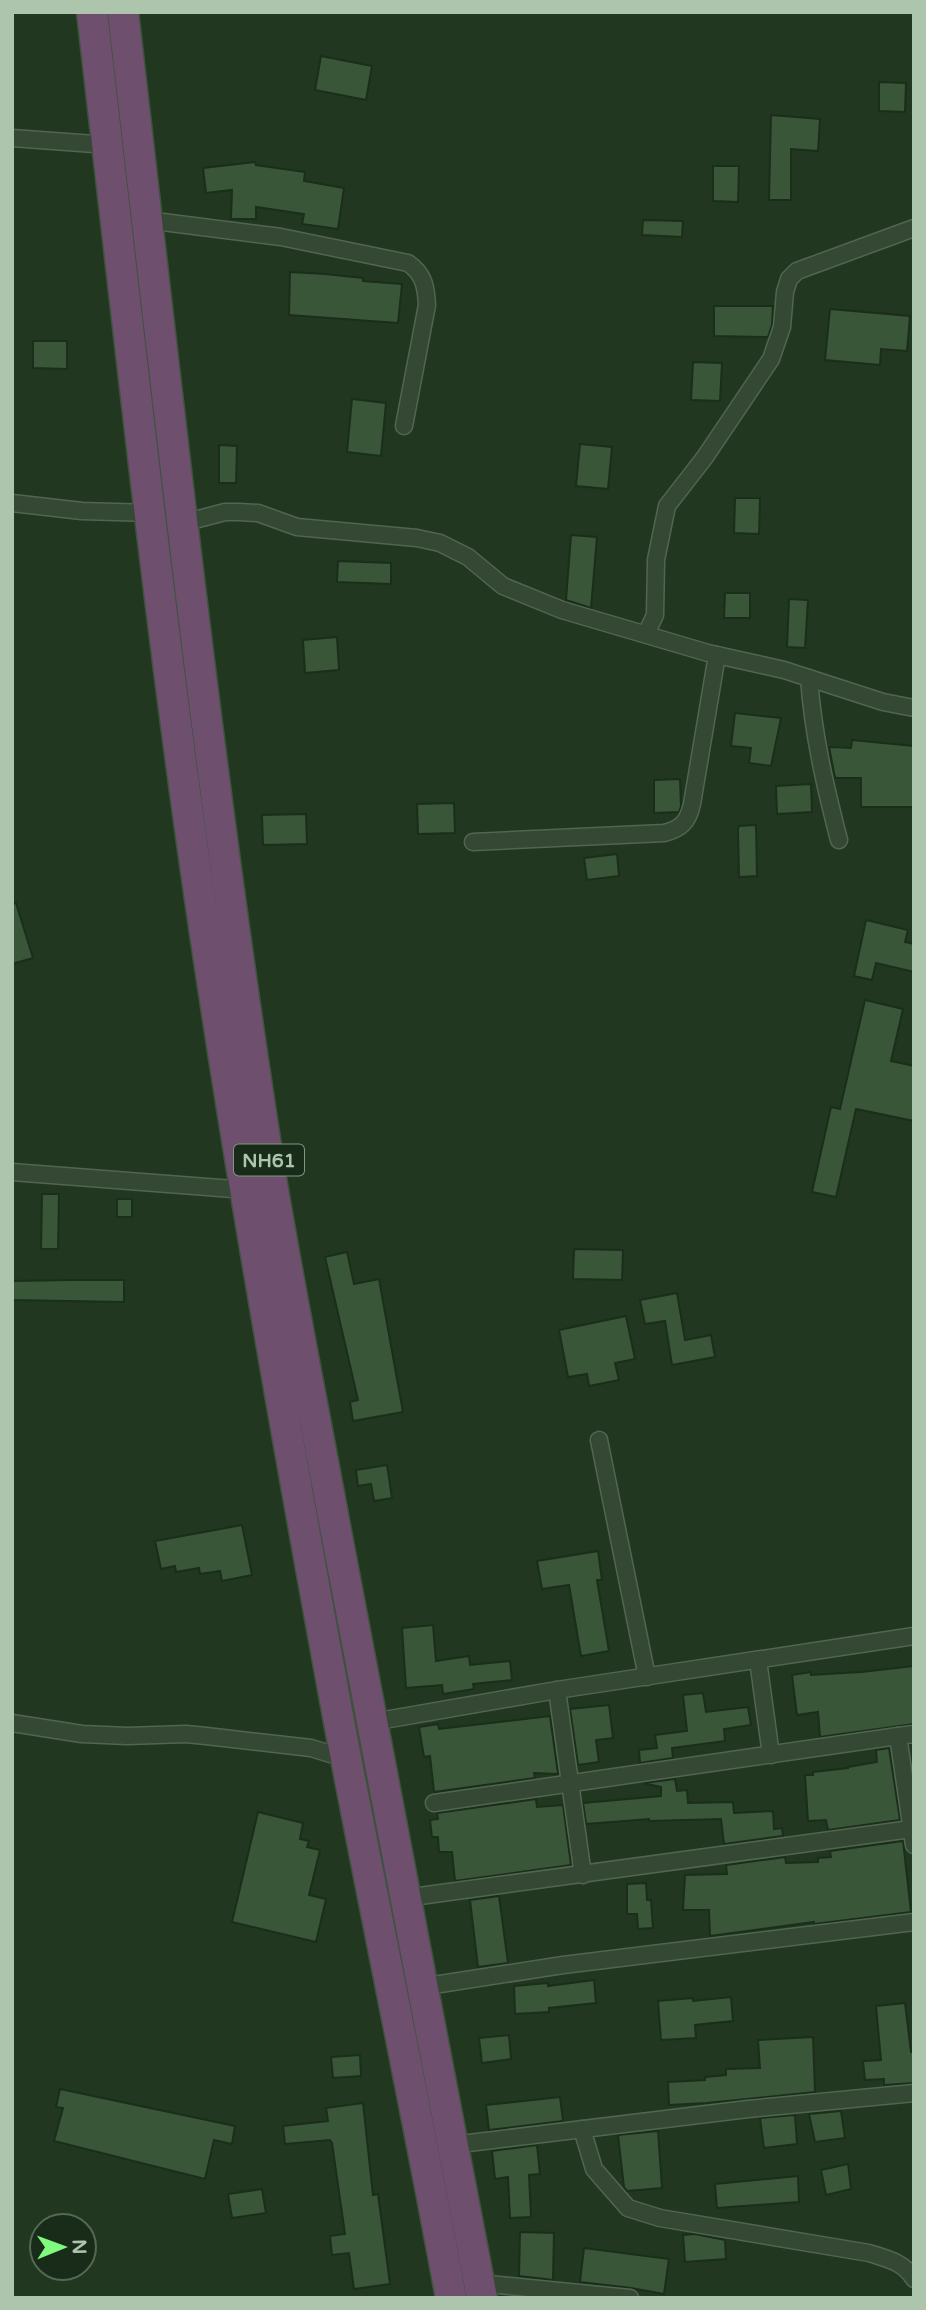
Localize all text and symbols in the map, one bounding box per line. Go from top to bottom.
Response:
road number: NH61 [234,1144,304,1176]
north arrow [28,2212,98,2282]
text: N [68,2239,90,2255]

